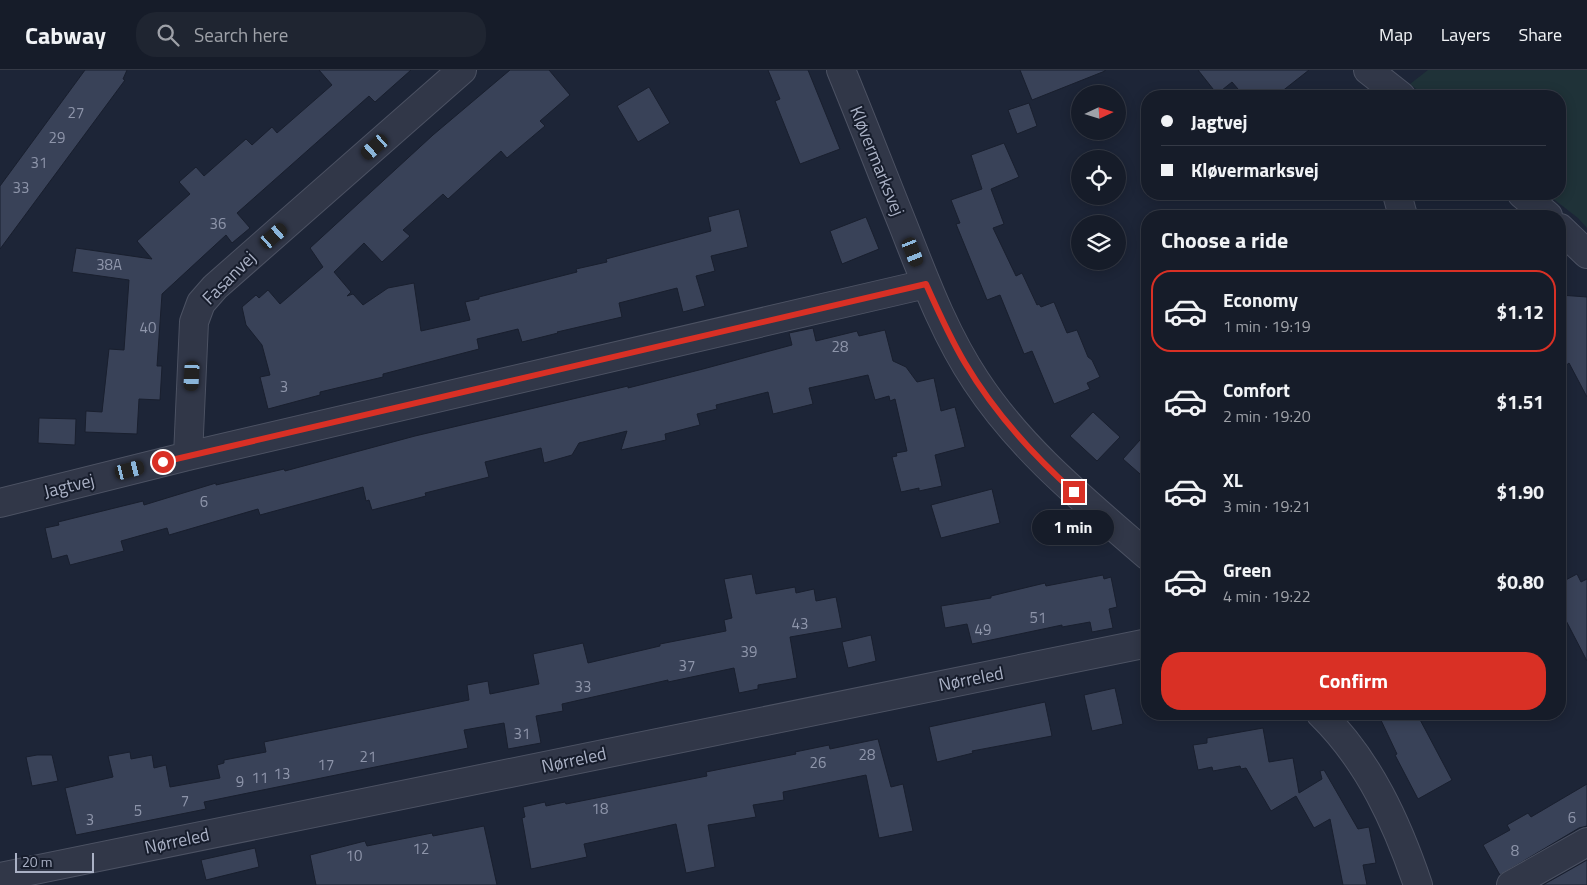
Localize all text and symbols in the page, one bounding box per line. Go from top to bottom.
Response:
search box [136,12,486,57]
text: Cabway [25,17,106,53]
text: Search here [194,20,288,49]
icon: search [154,21,182,49]
text: Map [1379,21,1413,48]
text: Layers [1441,21,1490,48]
text: Share [1518,21,1562,48]
north arrow [1071,85,1126,140]
map controls [1071,85,1126,270]
house number: 27 [68,101,84,124]
street label: Kløvermarksvej [843,102,912,220]
text: Jagtvej [1191,107,1247,136]
house number: 29 [49,126,65,149]
car [358,131,391,163]
button: locate [1071,150,1126,205]
house number: 31 [31,151,47,174]
text: Kløvermarksvej [1191,155,1319,184]
house number: 33 [13,176,29,199]
house number: 36 [210,212,226,235]
button: layers [1071,215,1126,270]
car [257,220,290,252]
text: Choose a ride [1161,223,1288,257]
car [900,235,925,269]
street label: Fasanvej [196,245,262,311]
house number: 38A [96,253,122,276]
text: Economy [1223,285,1298,314]
icon: car [1163,289,1208,334]
text: $1.12 [1497,297,1544,326]
text: 1 min · 19:19 [1223,314,1311,338]
house number: 40 [140,316,156,339]
house number: 28 [832,335,848,358]
car [183,361,200,391]
house number: 3 [280,375,288,398]
text: Comfort [1223,375,1290,404]
icon: car [1163,379,1208,424]
text: $1.51 [1497,387,1544,416]
text: 2 min · 19:20 [1223,404,1311,428]
route start [152,451,174,473]
car [113,459,146,481]
text: XL [1223,465,1243,494]
street label: Jagtvej [41,466,97,505]
icon: car [1163,469,1208,514]
text: $1.90 [1497,477,1544,506]
route end [1063,481,1085,503]
house number: 6 [200,490,208,513]
text: 3 min · 19:21 [1223,494,1311,518]
callout: 1 min [1033,510,1115,544]
text: 1 min [1054,515,1092,539]
text: Green [1223,555,1272,584]
icon: car [1163,559,1208,604]
text: $0.80 [1497,567,1544,596]
text: 4 min · 19:22 [1223,584,1311,608]
house number: 51 [1030,606,1046,629]
house number: 43 [792,612,808,635]
house number: 49 [975,618,991,641]
house number: 39 [741,640,757,663]
button: Confirm [1161,652,1546,710]
house number: 37 [679,654,695,677]
street label: Nørreled [936,659,1006,698]
house number: 33 [575,675,591,698]
house number: 31 [514,722,530,745]
street label: Nørreled [539,739,609,780]
house number: 28 [859,743,875,766]
house number: 21 [360,745,376,768]
house number: 26 [810,751,826,774]
house number: 17 [318,753,334,776]
house number: 13 [274,762,290,785]
house number: 11 [252,766,268,789]
house number: 9 [236,770,244,793]
house number: 7 [181,789,189,812]
house number: 18 [592,797,608,820]
house number: 5 [134,799,142,822]
house number: 6 [1568,806,1576,829]
house number: 3 [86,808,94,831]
street label: Nørreled [142,820,212,861]
house number: 12 [413,837,429,860]
house number: 8 [1511,839,1519,862]
house number: 10 [346,844,362,867]
scale bar [15,850,94,873]
text: 20 m [22,851,52,872]

